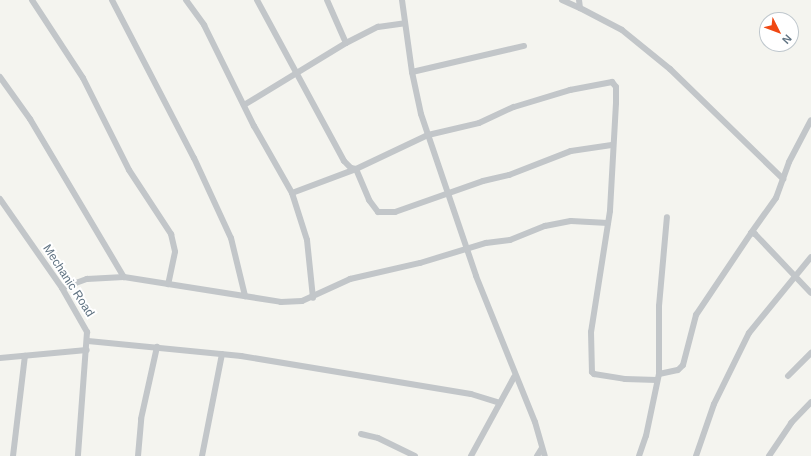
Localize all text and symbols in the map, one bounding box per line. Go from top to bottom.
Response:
north arrow [759,12,799,52]
text: N [780,32,794,46]
street label: Mechanic Road [39,242,97,320]

